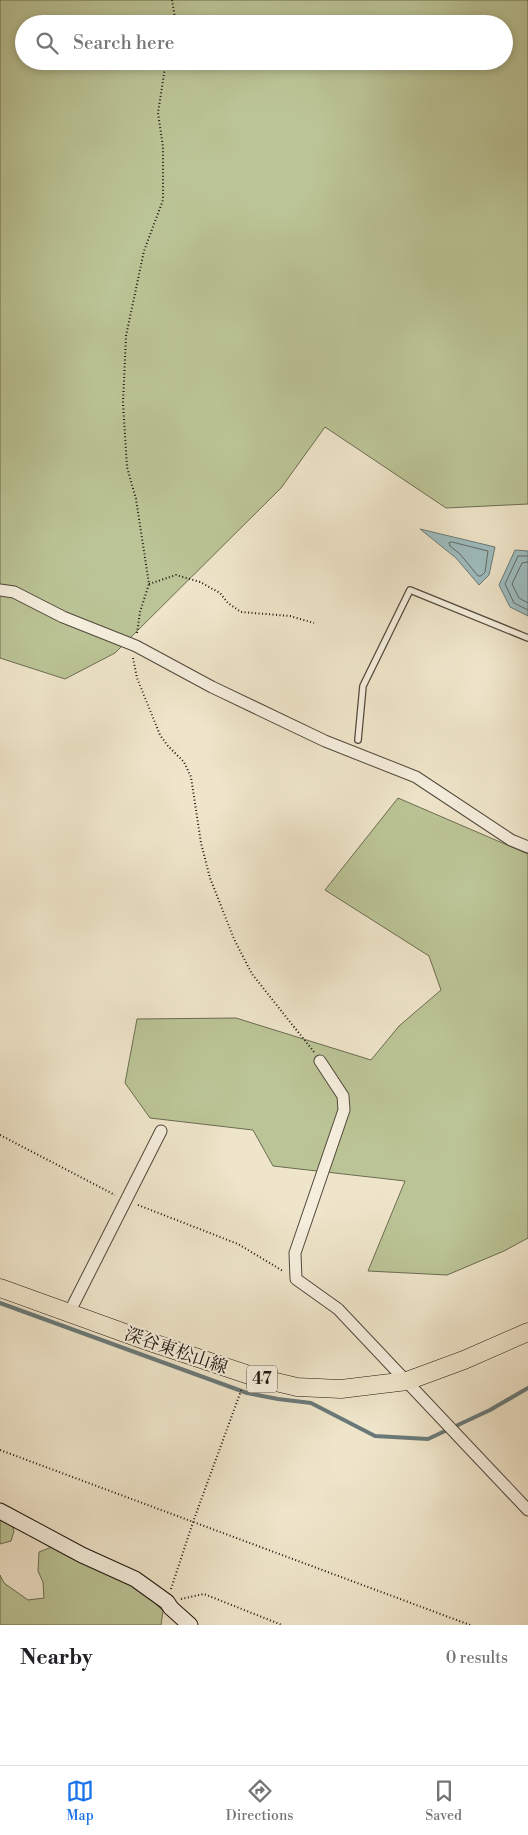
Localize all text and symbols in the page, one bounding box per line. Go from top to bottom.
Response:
search box [15,15,513,70]
icon: search [33,29,61,57]
text: Search here [73,31,174,55]
street label: 深谷東松山線 [121,1323,231,1379]
road number: 47 [247,1366,277,1392]
text: Nearby [20,1645,93,1671]
text: 0 results [446,1648,508,1668]
tab: Map [66,1777,94,1825]
tab: Directions [226,1777,293,1825]
tab: Saved [425,1777,462,1825]

